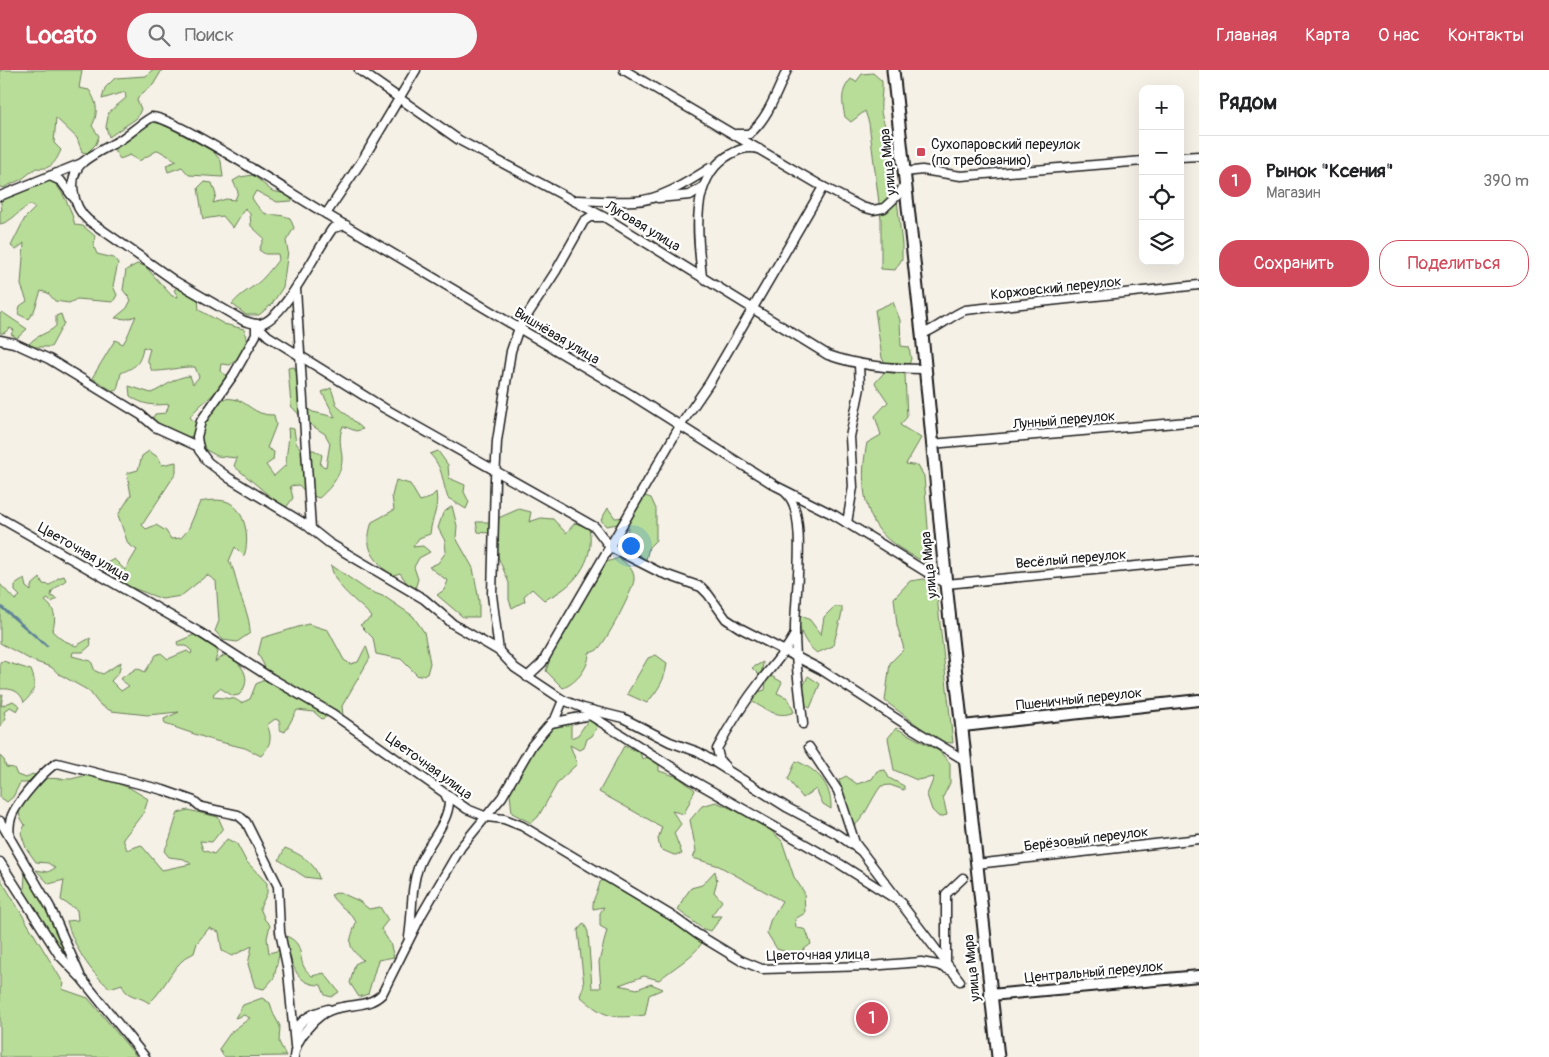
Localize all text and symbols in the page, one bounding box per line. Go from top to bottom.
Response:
search box [127,13,477,58]
text: Locato [25,21,97,50]
icon: search [145,21,173,49]
text: Поиск [185,23,234,47]
text: Главная [1216,24,1277,47]
text: Карта [1305,24,1350,47]
text: О нас [1378,24,1420,47]
text: Контакты [1448,24,1524,47]
map controls [1139,85,1184,265]
button: + [1139,85,1184,130]
text: Рядом [1219,89,1277,116]
street label: улица Мира [876,128,900,197]
button: − [1139,130,1184,175]
place label: Сухопаровский переулок (по требованию) [931,136,1081,169]
marker: Сухопаровский переулок (по требованию) [915,146,927,158]
text: Рынок "Ксения" [1266,159,1394,183]
text: 1 [1232,171,1238,191]
text: 390 m [1483,171,1529,191]
button: locate [1139,175,1184,220]
text: Магазин [1266,183,1321,203]
street label: Луговая улица [602,196,684,255]
button: layers [1139,220,1184,265]
button: Сохранить [1219,240,1369,287]
button: Поделиться [1379,240,1529,287]
street label: Коржовский переулок [990,273,1122,303]
street label: Вишнёвая улица [511,304,603,368]
street label: Лунный переулок [1011,407,1116,433]
street label: Цветочная улица [35,519,133,585]
street label: улица Мира [917,531,941,600]
your location [618,533,644,559]
street label: Весёлый переулок [1015,546,1127,572]
street label: Пшеничный переулок [1015,684,1143,714]
street label: Цветочная улица [382,729,476,803]
street label: Берёзовый переулок [1023,823,1149,855]
street label: улица Мира [960,934,984,1003]
street label: Цветочная улица [766,946,870,964]
street label: Центральный переулок [1024,957,1164,987]
pin: 1 [856,999,888,1037]

